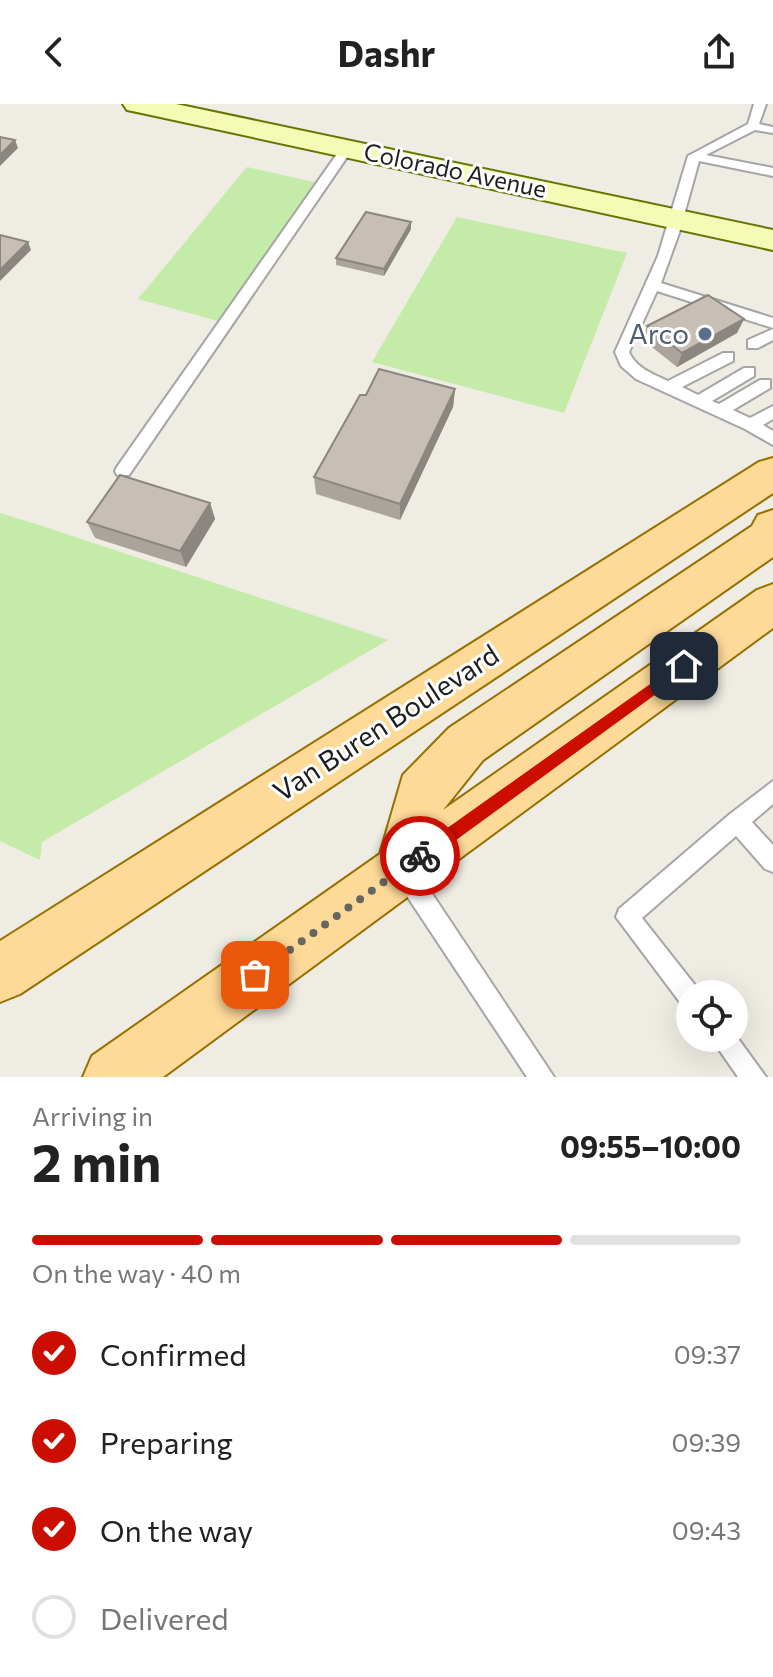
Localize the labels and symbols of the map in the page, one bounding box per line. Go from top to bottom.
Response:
street label: Colorado Avenue [361,136,549,203]
place label: Arco [628,316,689,350]
marker: Arco [696,325,714,343]
pin [650,632,718,700]
street label: Van Buren Boulevard [266,637,505,808]
courier [380,816,460,896]
pin [221,941,289,1009]

